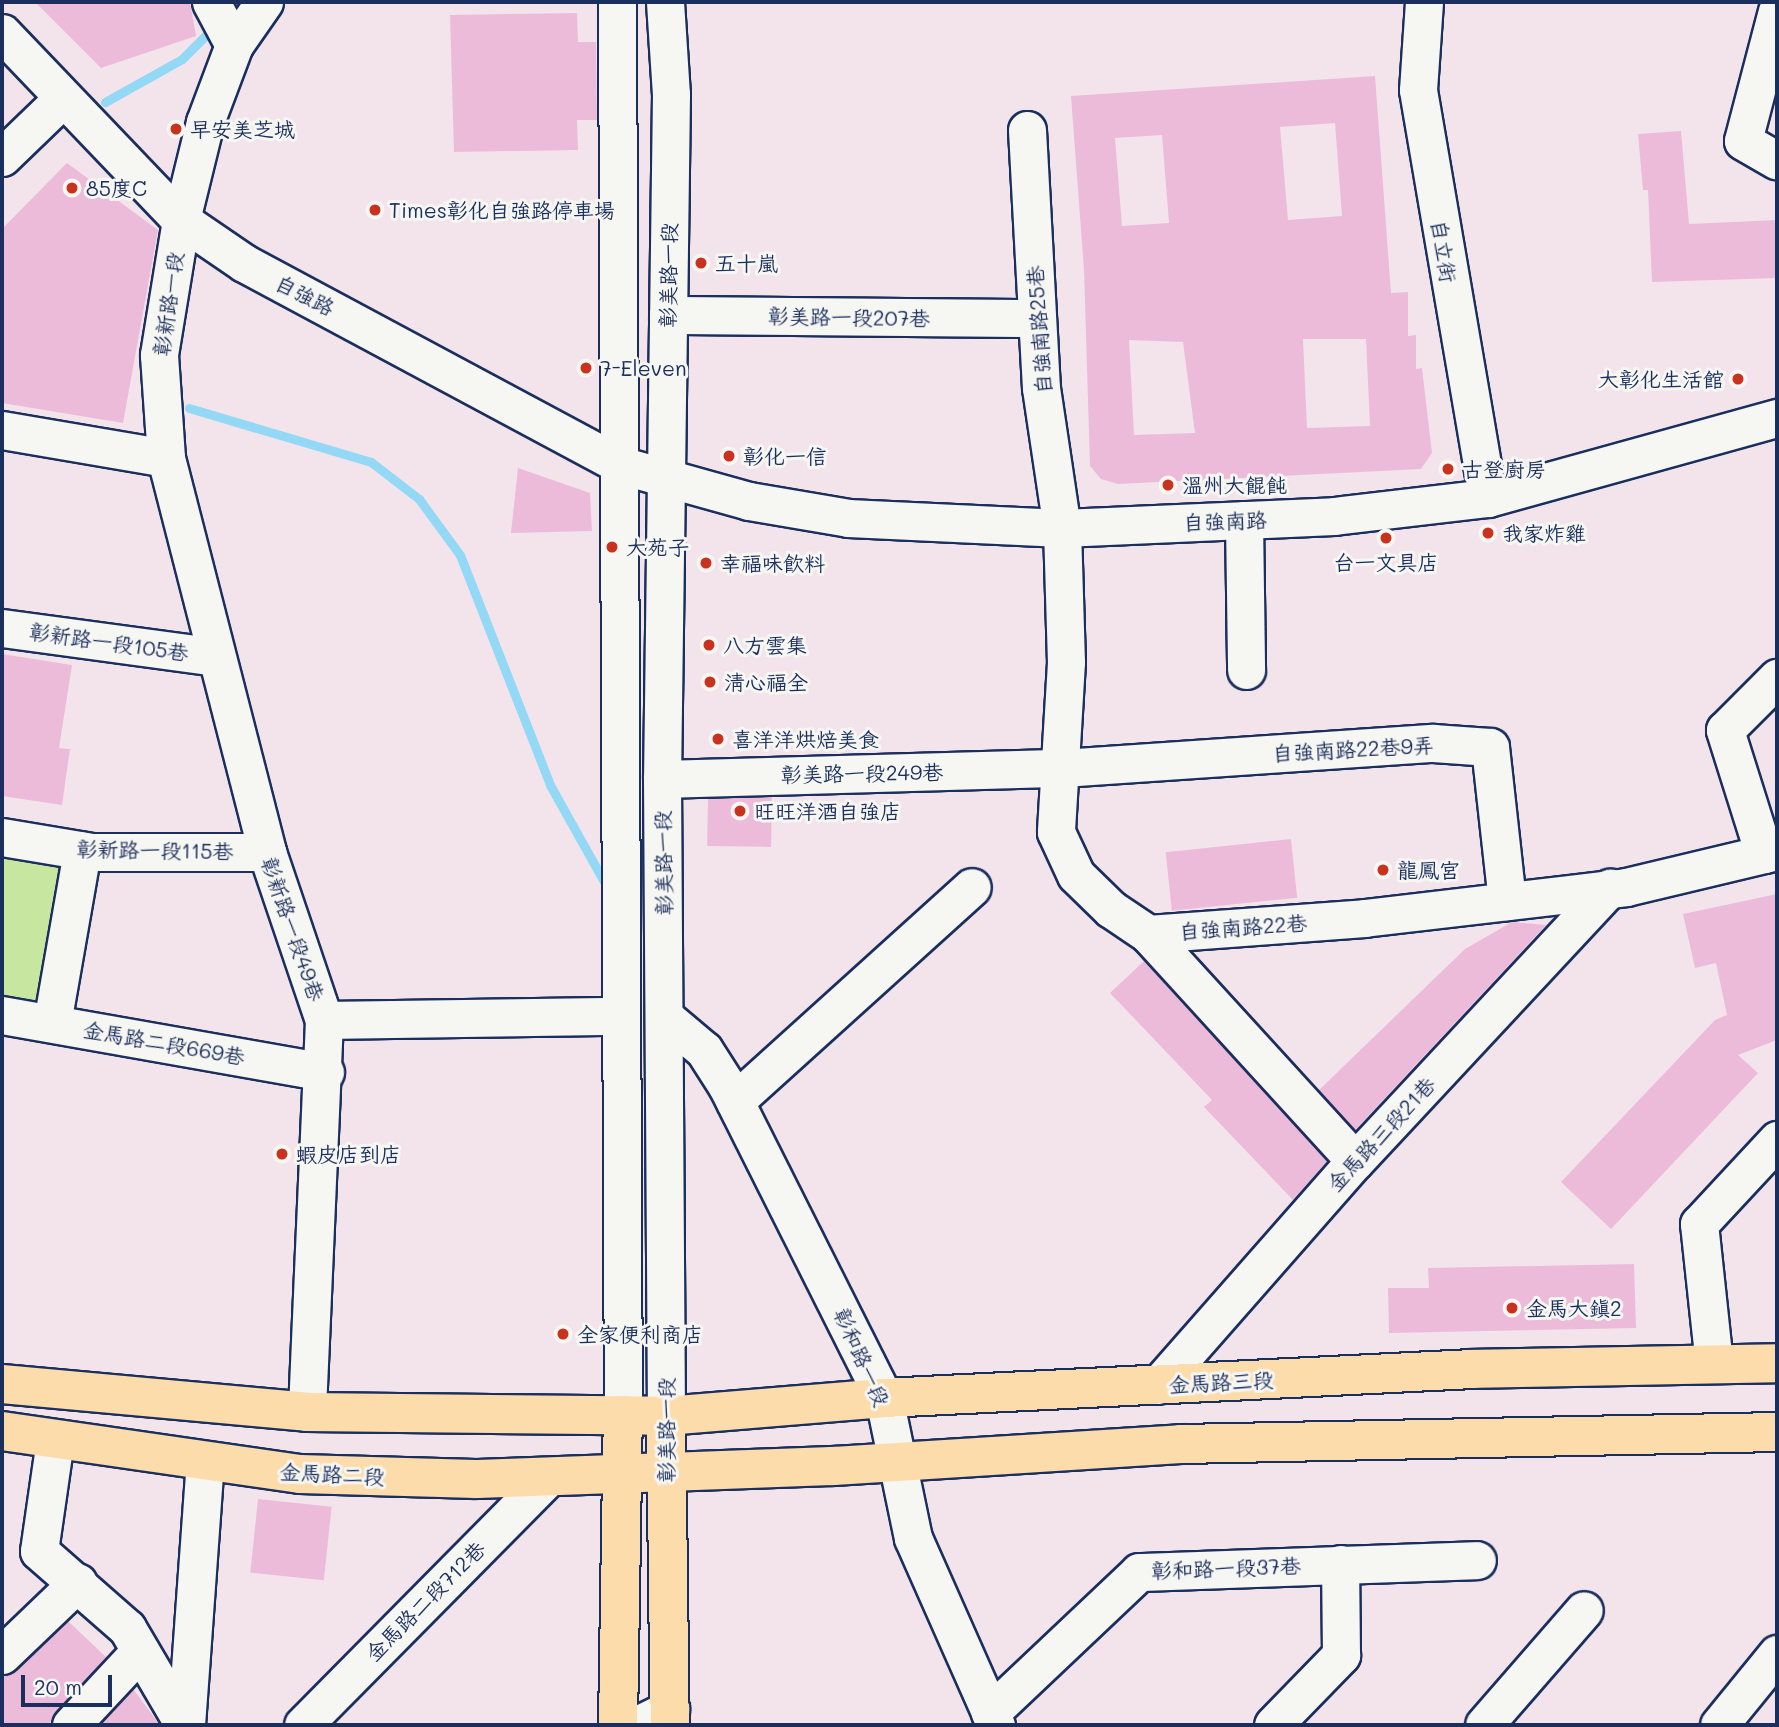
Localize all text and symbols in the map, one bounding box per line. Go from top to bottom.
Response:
place label: 早安美芝城 [190,116,295,142]
marker: 早安美芝城 [168,121,184,137]
place label: 85度C [86,175,147,201]
marker: 85度C [64,180,80,196]
place label: Times彰化自強路停車場 [389,197,615,223]
marker: Times彰化自強路停車場 [367,202,383,218]
street label: 自立街 [1427,218,1461,284]
street label: 彰美路一段 [654,222,682,328]
street label: 彰新路一段 [148,250,188,358]
place label: 五十嵐 [715,250,778,276]
marker: 五十嵐 [693,255,709,271]
street label: 自強南路25巷 [1022,265,1056,395]
street label: 自強路 [271,269,339,321]
street label: 彰美路一段207巷 [768,303,930,331]
place label: 7-Eleven [600,355,687,381]
marker: 7-Eleven [578,360,594,376]
place label: 大彰化生活館 [1598,366,1724,392]
marker: 大彰化生活館 [1730,371,1746,387]
place label: 彰化一信 [743,443,827,469]
marker: 彰化一信 [721,448,737,464]
place label: 古登廚房 [1462,456,1546,482]
marker: 古登廚房 [1440,461,1456,477]
place label: 溫州大餛飩 [1182,472,1287,498]
marker: 溫州大餛飩 [1160,477,1176,493]
street label: 自強南路 [1183,507,1267,535]
place label: 我家炸雞 [1502,520,1586,546]
marker: 我家炸雞 [1480,525,1496,541]
marker: 台一文具店 [1378,530,1394,546]
place label: 大苑子 [626,534,689,560]
marker: 大苑子 [604,539,620,555]
place label: 台一文具店 [1334,549,1438,575]
place label: 幸福味飲料 [720,550,825,576]
marker: 幸福味飲料 [698,555,714,571]
street label: 彰新路一段105巷 [28,618,190,666]
place label: 八方雲集 [723,632,807,658]
marker: 八方雲集 [701,637,717,653]
place label: 清心福全 [724,669,808,695]
marker: 清心福全 [702,674,718,690]
place label: 喜洋洋烘焙美食 [732,726,879,752]
marker: 喜洋洋烘焙美食 [710,731,726,747]
street label: 自強南路22巷9弄 [1272,732,1434,766]
street label: 彰美路一段249巷 [781,759,943,787]
place label: 旺旺洋酒自強店 [754,798,901,824]
marker: 旺旺洋酒自強店 [732,803,748,819]
street label: 彰美路一段 [649,810,677,916]
street label: 彰新路一段115巷 [76,836,234,864]
street label: 彰新路一段49巷 [257,854,329,1004]
place label: 龍鳳宮 [1397,857,1460,883]
marker: 龍鳳宮 [1375,862,1391,878]
street label: 自強南路22巷 [1178,910,1308,944]
street label: 金馬路二段669巷 [81,1016,247,1070]
street label: 金馬路三段21巷 [1322,1072,1440,1196]
place label: 蝦皮店到店 [296,1141,401,1167]
marker: 蝦皮店到店 [274,1146,290,1162]
place label: 金馬大鎮2 [1526,1295,1622,1321]
marker: 金馬大鎮2 [1504,1300,1520,1316]
street label: 彰和路一段 [829,1304,895,1410]
place label: 全家便利商店 [577,1321,703,1347]
marker: 全家便利商店 [555,1326,571,1342]
street label: 金馬路三段 [1168,1367,1274,1397]
street label: 彰美路一段 [653,1378,679,1482]
street label: 金馬路二段 [279,1459,385,1489]
street label: 金馬路二段712巷 [360,1536,490,1666]
street label: 彰和路一段37巷 [1151,1553,1301,1583]
scale bar [24,1660,116,1704]
text: 20 m [34,1673,82,1700]

